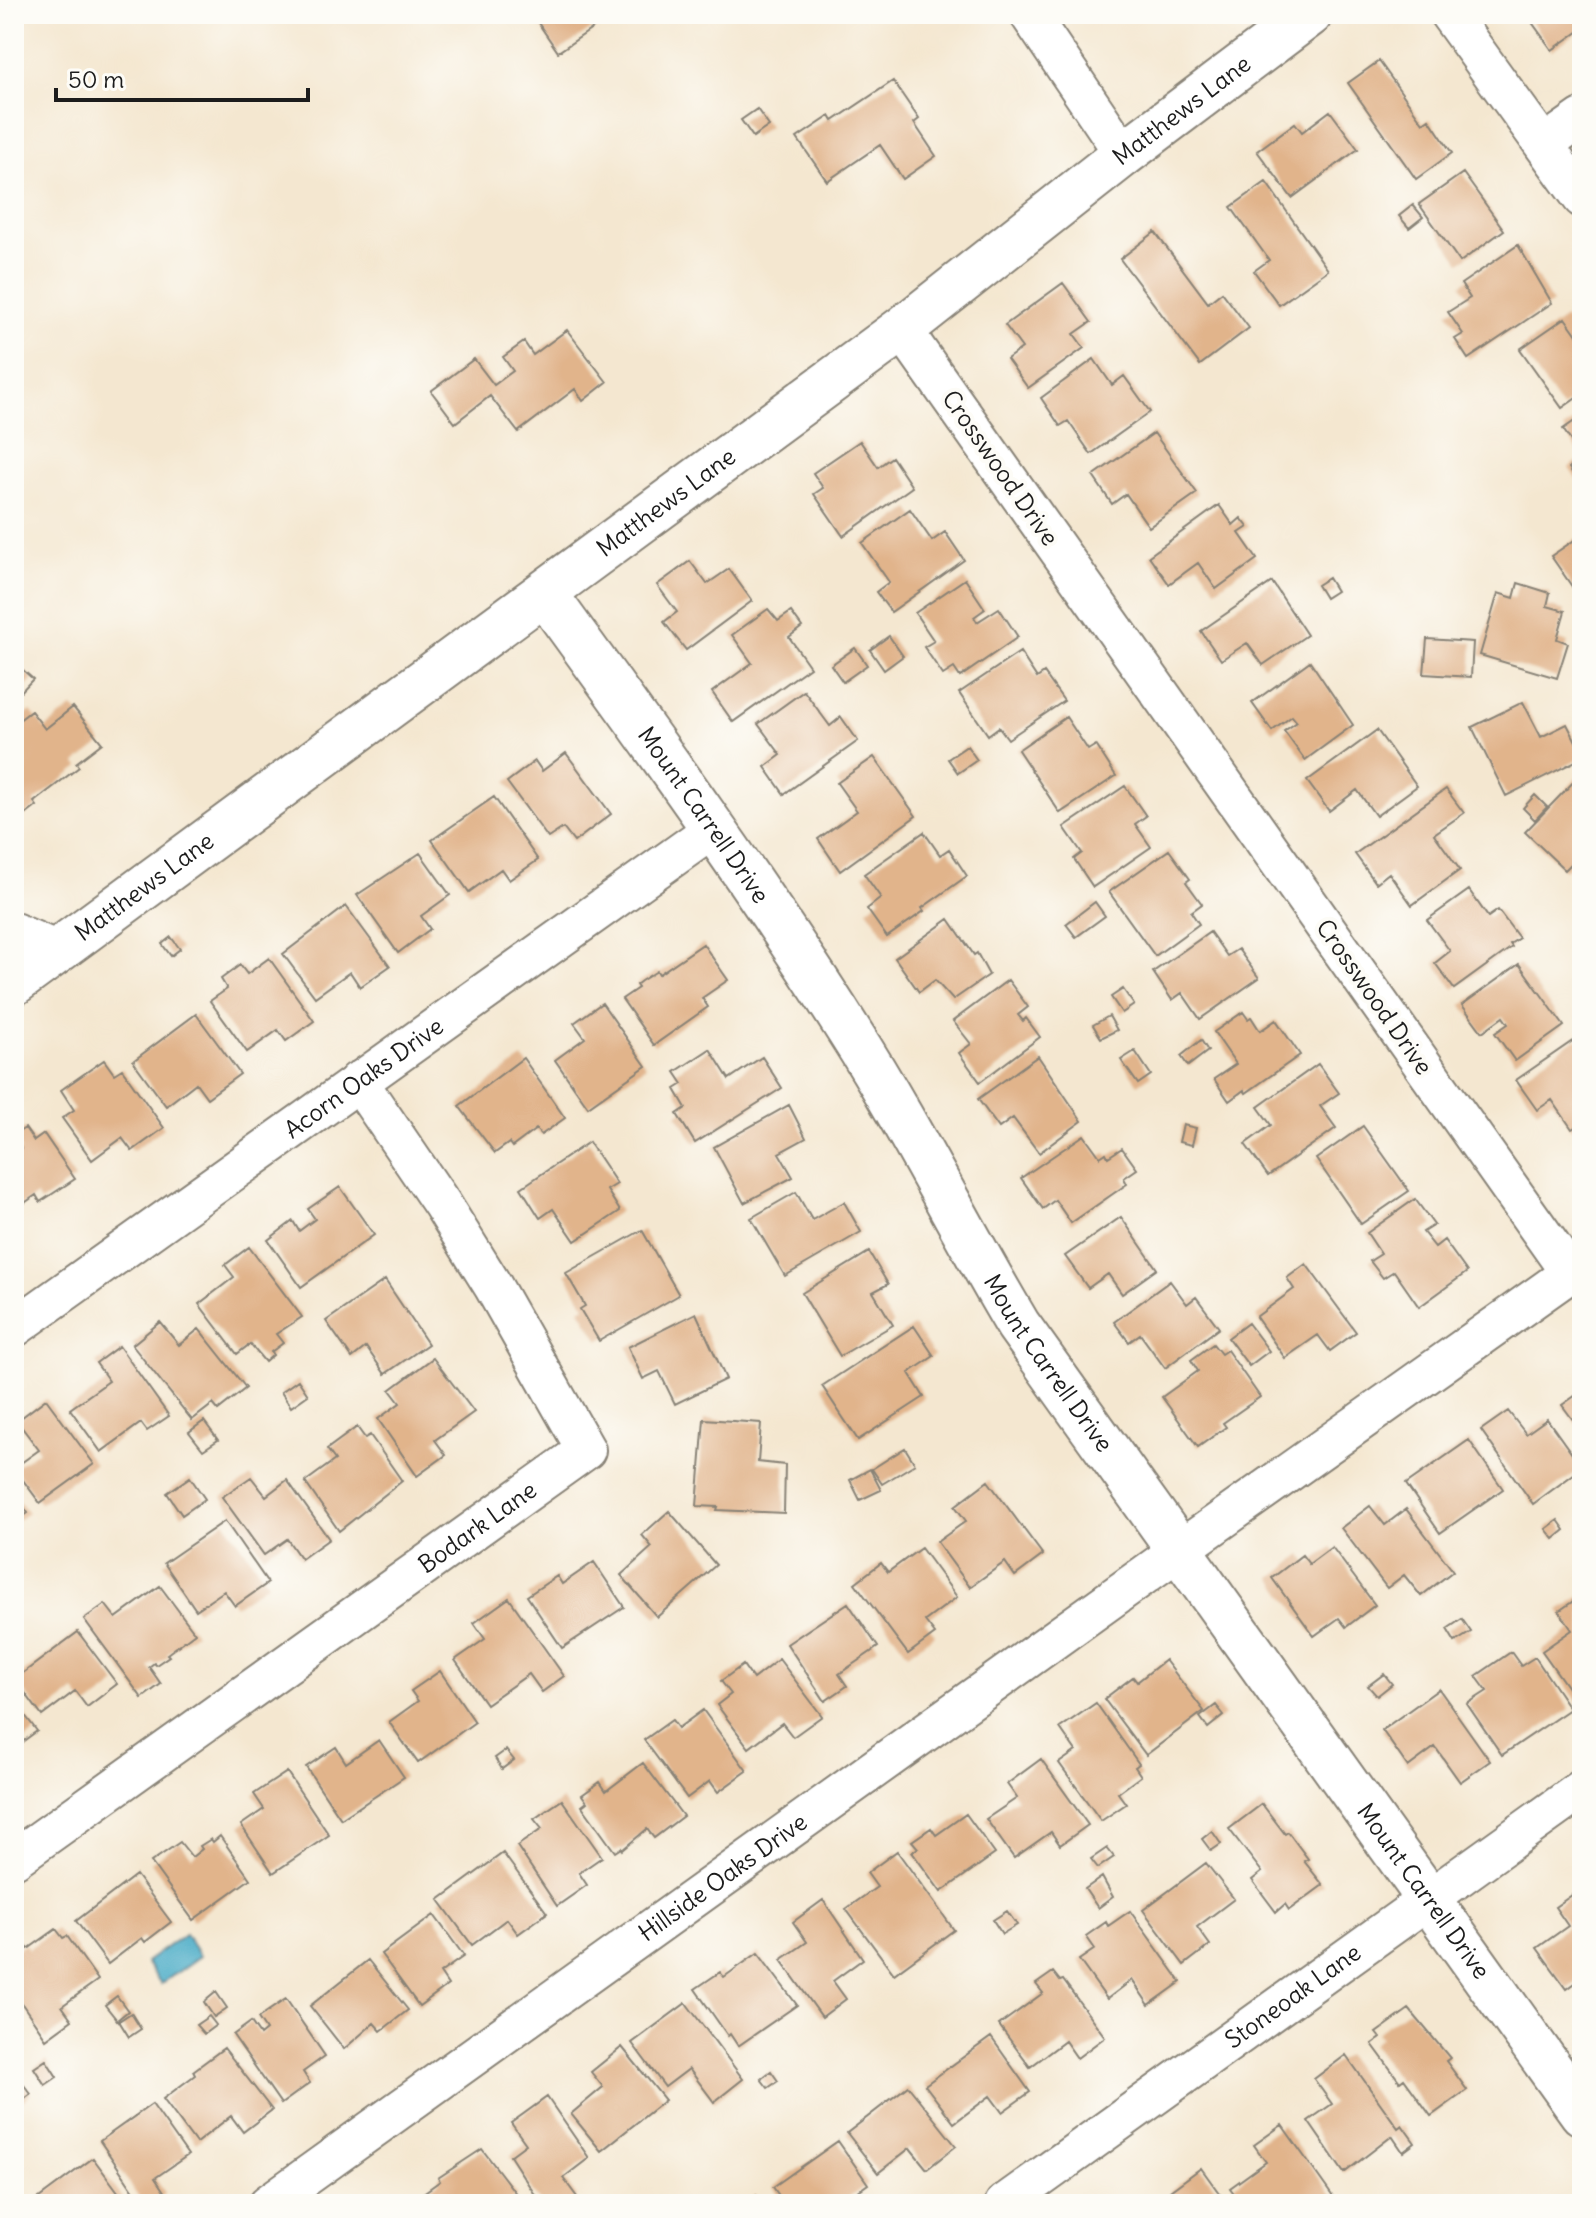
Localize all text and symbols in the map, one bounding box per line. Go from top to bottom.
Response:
street label: Matthews Lane [1106,48,1256,171]
scale bar [56,52,308,102]
text: 50 m [68,64,124,94]
street label: Crosswood Drive [936,384,1066,551]
street label: Matthews Lane [590,441,741,563]
street label: Mount Carrell Drive [632,720,776,909]
street label: Matthews Lane [69,825,219,947]
street label: Crosswood Drive [1310,913,1440,1080]
street label: Acorn Oaks Drive [278,1010,449,1144]
street label: Mount Carrell Drive [978,1269,1120,1457]
street label: Bodark Lane [412,1474,542,1579]
street label: Mount Carrell Drive [1351,1797,1497,1984]
street label: Hillside Oaks Drive [632,1806,813,1947]
street label: Stoneoak Lane [1219,1937,1366,2054]

